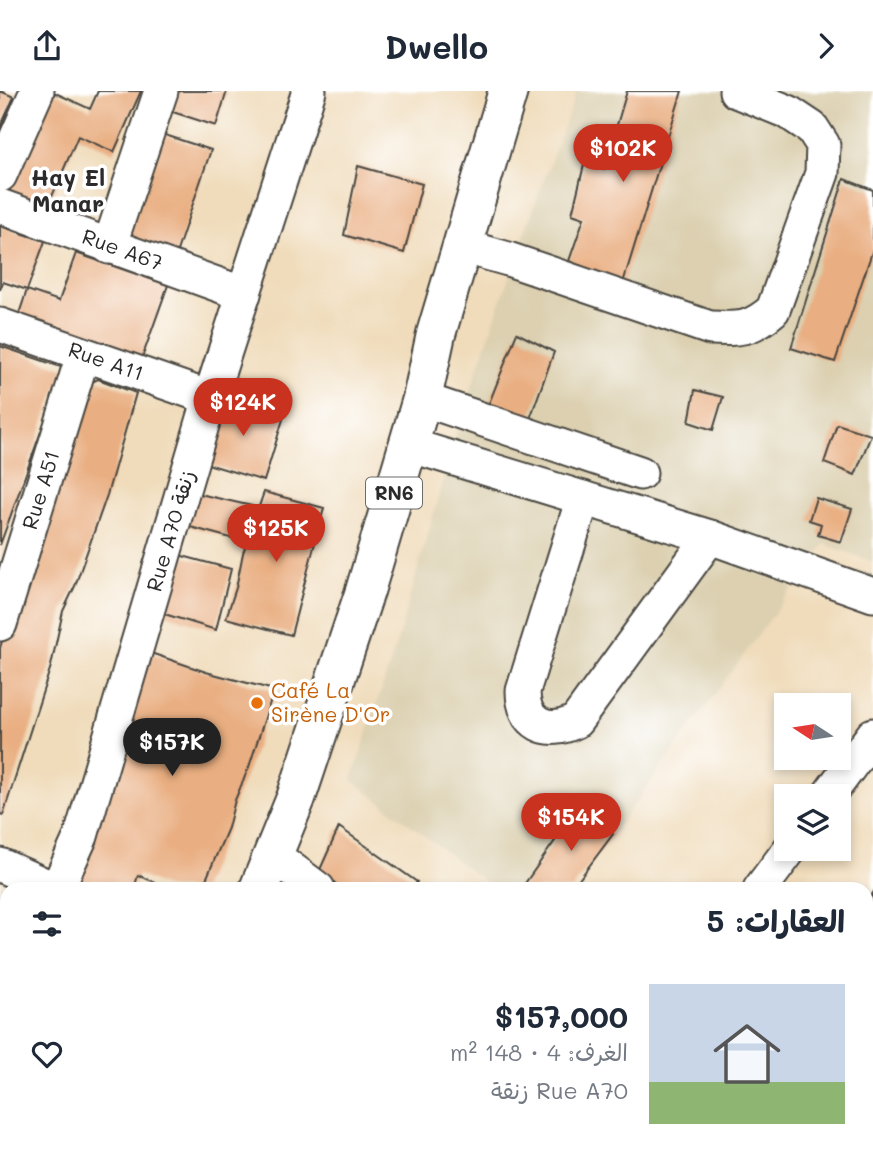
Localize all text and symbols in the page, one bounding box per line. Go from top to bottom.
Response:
text: Dwello [385,25,488,67]
icon: share [28,27,66,65]
icon: forward [807,27,845,65]
pin: $102K [574,125,672,184]
text: $102K [589,132,657,162]
district label: Hay El Manar [31,162,105,218]
street label: Rue A67 [79,222,167,276]
street label: Rue A11 [65,335,148,386]
pin: $124K [194,379,292,438]
text: $124K [210,386,276,416]
street label: Rue A51 [15,447,65,532]
street label: Rue A70 زنقة [139,467,200,594]
road number: RN6 [366,477,422,509]
pin: $125K [227,505,325,564]
text: $125K [243,512,309,542]
place label: Café La Sirène D'Or [271,676,390,727]
north arrow [774,693,850,770]
map controls [774,693,851,861]
marker: Café La Sirène D'Or [249,695,265,711]
pin: $157K [123,719,221,778]
text: $157K [139,726,205,756]
button: layers [774,784,851,861]
pin: $154K [522,793,620,853]
text: $154K [537,801,605,831]
text: العقارات: 5 [707,900,845,940]
icon: filters [28,905,66,943]
text: $157,000 [495,996,628,1036]
icon: home [705,1012,789,1096]
icon: heart [28,1035,66,1073]
text: الغرف: 4 · 148 m² [450,1037,628,1067]
text: Rue A70 زنقة [491,1075,628,1105]

